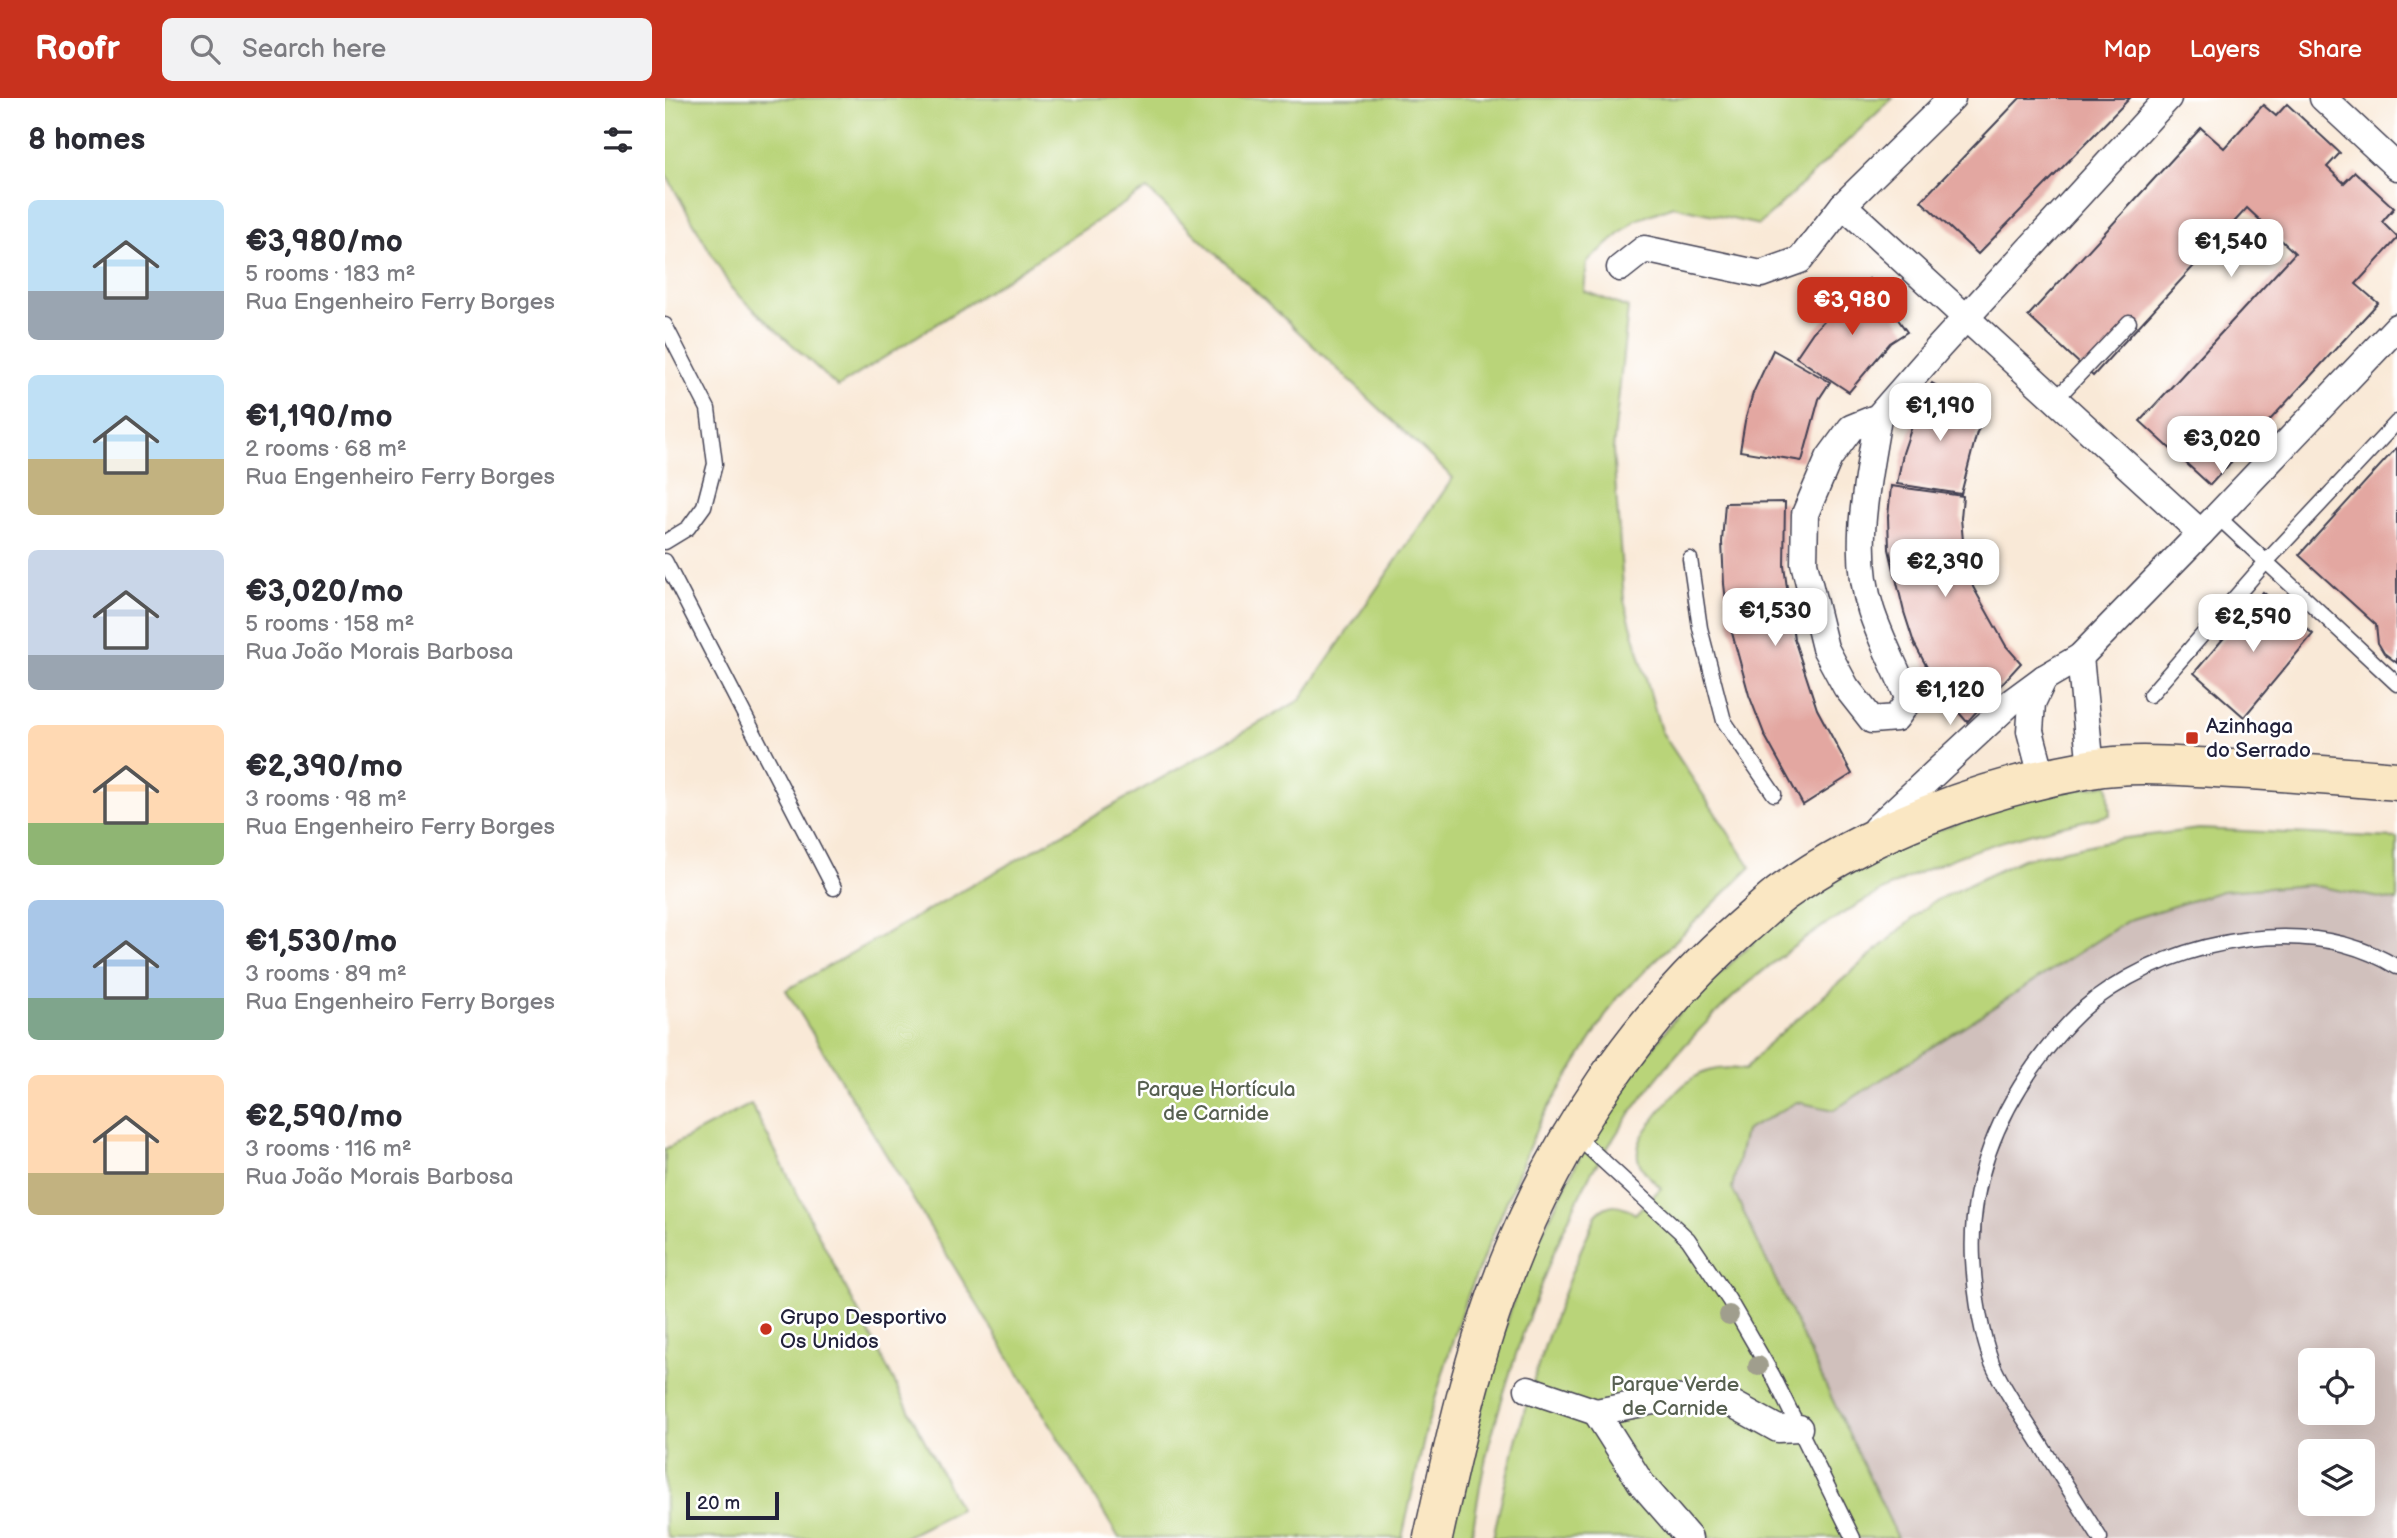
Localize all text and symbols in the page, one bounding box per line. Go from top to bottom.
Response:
search box [162,18,652,81]
text: Roofr [35,29,120,69]
icon: search [186,30,224,68]
text: Search here [242,34,386,65]
text: Map [2103,35,2151,64]
text: Layers [2189,35,2260,64]
text: Share [2298,35,2362,64]
icon: filters [599,121,637,159]
text: 8 homes [28,122,145,158]
pin: €1,540 [2174,220,2288,279]
text: €3,980/mo [245,224,403,260]
icon: home [84,228,168,312]
text: €1,540 [2194,228,2268,256]
text: 5 rooms · 183 m² [245,260,415,288]
pin: €3,980 [1795,278,1909,337]
text: €3,980 [1813,286,1891,314]
text: Rua Engenheiro Ferry Borges [245,288,555,316]
pin: €1,190 [1883,384,1997,443]
text: €1,190 [1905,392,1975,420]
text: €1,190/mo [245,399,393,435]
icon: home [84,403,168,487]
pin: €3,020 [2165,416,2279,476]
text: €3,020 [2183,425,2261,453]
text: 2 rooms · 68 m² [245,435,407,463]
text: Rua Engenheiro Ferry Borges [245,463,555,491]
pin: €2,390 [1888,540,2002,599]
text: €2,390 [1906,548,1984,576]
text: €3,020/mo [245,574,403,610]
icon: home [84,578,168,662]
pin: €1,530 [1718,588,1832,648]
pin: €2,590 [2196,594,2310,654]
text: €1,530 [1738,597,1812,625]
text: €2,590 [2214,603,2292,631]
text: 5 rooms · 158 m² [245,610,414,638]
text: Rua João Morais Barbosa [245,638,513,666]
pin: €1,120 [1893,668,2007,727]
text: €1,120 [1915,676,1985,704]
place label: Azinhaga do Serrado [2206,714,2311,763]
marker: Azinhaga do Serrado [2184,730,2200,746]
text: €2,390/mo [245,749,403,785]
icon: home [84,753,168,837]
text: 3 rooms · 98 m² [245,785,407,813]
text: Rua Engenheiro Ferry Borges [245,813,555,841]
text: €1,530/mo [245,924,397,960]
icon: home [84,928,168,1012]
text: 3 rooms · 89 m² [245,960,407,988]
text: Rua Engenheiro Ferry Borges [245,988,555,1016]
park label: Parque Hortícula de Carnide [1136,1077,1296,1126]
text: €2,590/mo [245,1099,403,1135]
icon: home [84,1103,168,1187]
text: 3 rooms · 116 m² [245,1135,412,1163]
text: Rua João Morais Barbosa [245,1163,513,1191]
place label: Grupo Desportivo Os Unidos [780,1305,947,1354]
marker: Grupo Desportivo Os Unidos [758,1321,774,1337]
map controls [2298,1348,2375,1516]
button: locate [2298,1348,2375,1425]
park label: Parque Verde de Carnide [1611,1372,1739,1421]
button: layers [2298,1439,2375,1516]
scale bar [686,1489,779,1521]
text: 20 m [697,1492,740,1515]

